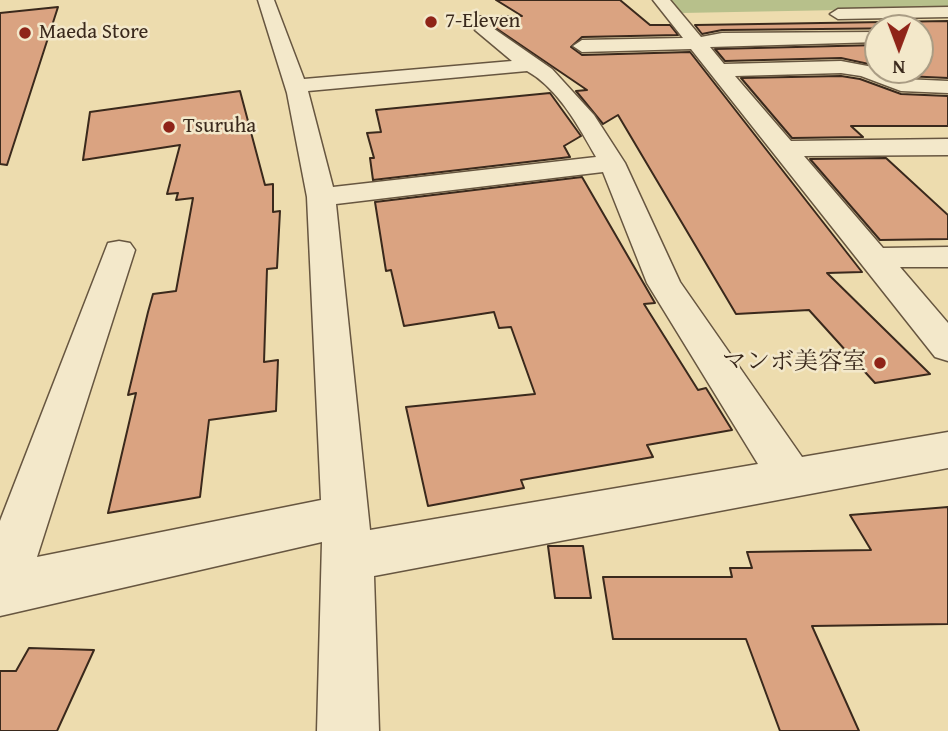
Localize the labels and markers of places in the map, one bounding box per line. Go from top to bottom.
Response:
place label: 7-Eleven [445,9,520,35]
marker: 7-Eleven [423,14,439,30]
place label: Maeda Store [39,20,148,46]
marker: Maeda Store [17,25,33,41]
place label: Tsuruha [183,114,256,140]
marker: Tsuruha [161,119,177,135]
place label: マンボ美容室 [722,349,866,377]
marker: マンボ美容室 [872,355,888,371]

